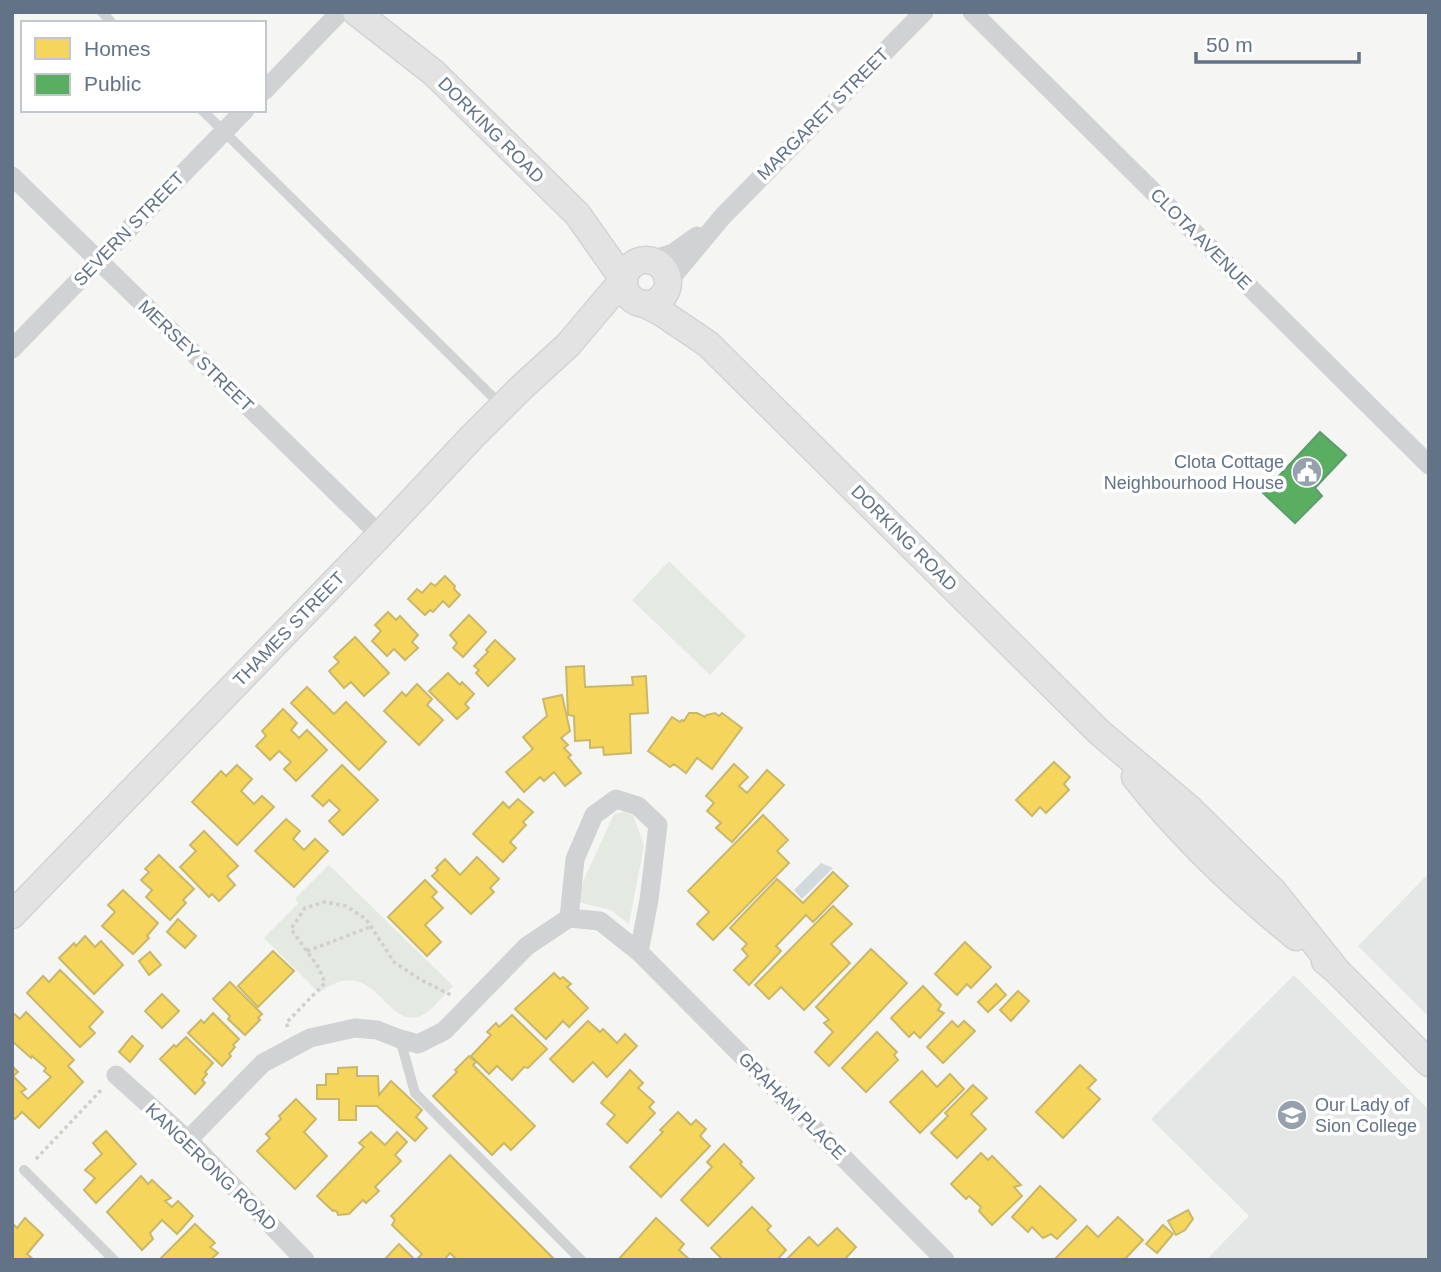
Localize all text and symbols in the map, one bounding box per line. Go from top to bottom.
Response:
legend [21,21,266,112]
scale bar [1196,21,1359,65]
text: 50 m [1206,33,1253,56]
text: Homes [84,37,151,60]
street label: MARGARET STREET [753,44,893,184]
text: Public [84,72,141,95]
street label: DORKING ROAD [434,73,548,187]
street label: SEVERN STREET [70,168,188,290]
street label: CLOTA AVENUE [1146,184,1256,294]
street label: MERSEY STREET [134,296,258,416]
place label: Clota Cottage Neighbourhood House [1104,452,1284,493]
public building icon: Clota Cottage Neighbourhood House [1290,455,1324,489]
street label: DORKING ROAD [847,481,961,595]
street label: THAMES STREET [229,568,349,690]
street label: GRAHAM PLACE [734,1048,850,1164]
place label: Our Lady of Sion College [1315,1095,1417,1136]
school or university icon: Our Lady of Sion College [1275,1098,1309,1132]
street label: KANGERONG ROAD [141,1099,281,1235]

